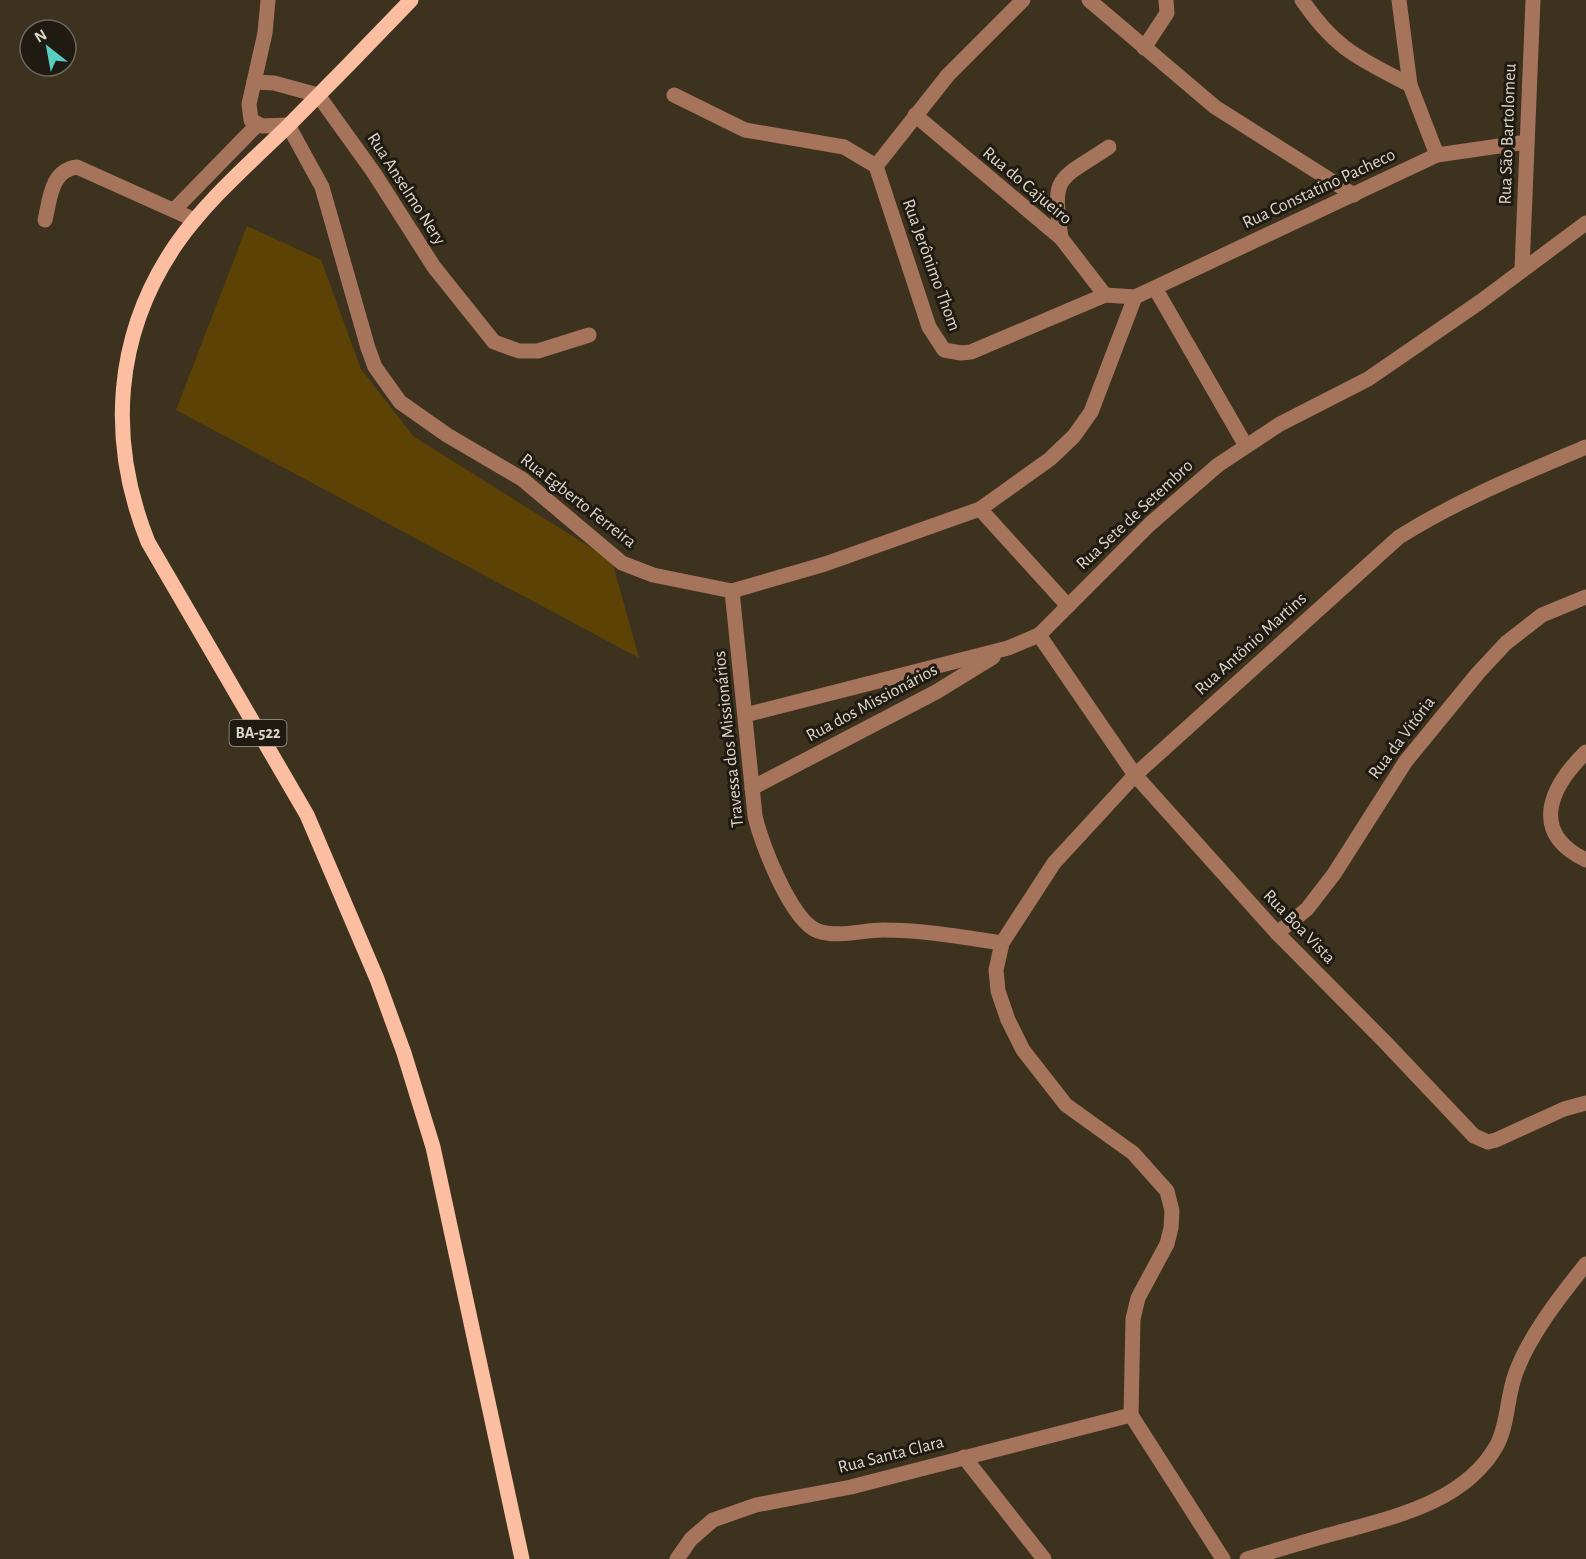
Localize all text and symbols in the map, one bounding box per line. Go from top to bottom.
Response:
north arrow [18,18,78,78]
text: N [32,26,50,46]
street label: Rua São Bartolomeu [1497,63,1519,205]
street label: Rua Anselmo Nery [363,130,449,248]
street label: Rua do Cajueiro [979,144,1075,228]
street label: Rua Constatino Pacheco [1240,146,1398,232]
street label: Rua Jerônimo Thom [899,197,963,333]
street label: Rua Egberto Ferreira [517,450,639,552]
street label: Rua Sete de Setembro [1073,456,1197,573]
street label: Rua Antônio Martins [1192,589,1310,699]
street label: Travessa dos Missionários [711,650,747,828]
street label: Rua dos Missionários [803,661,941,745]
street label: Rua da Vitória [1365,694,1439,782]
road number: BA-522 [230,720,286,746]
street label: Rua Boa Vista [1260,887,1338,967]
street label: Rua Santa Clara [836,1433,946,1477]

